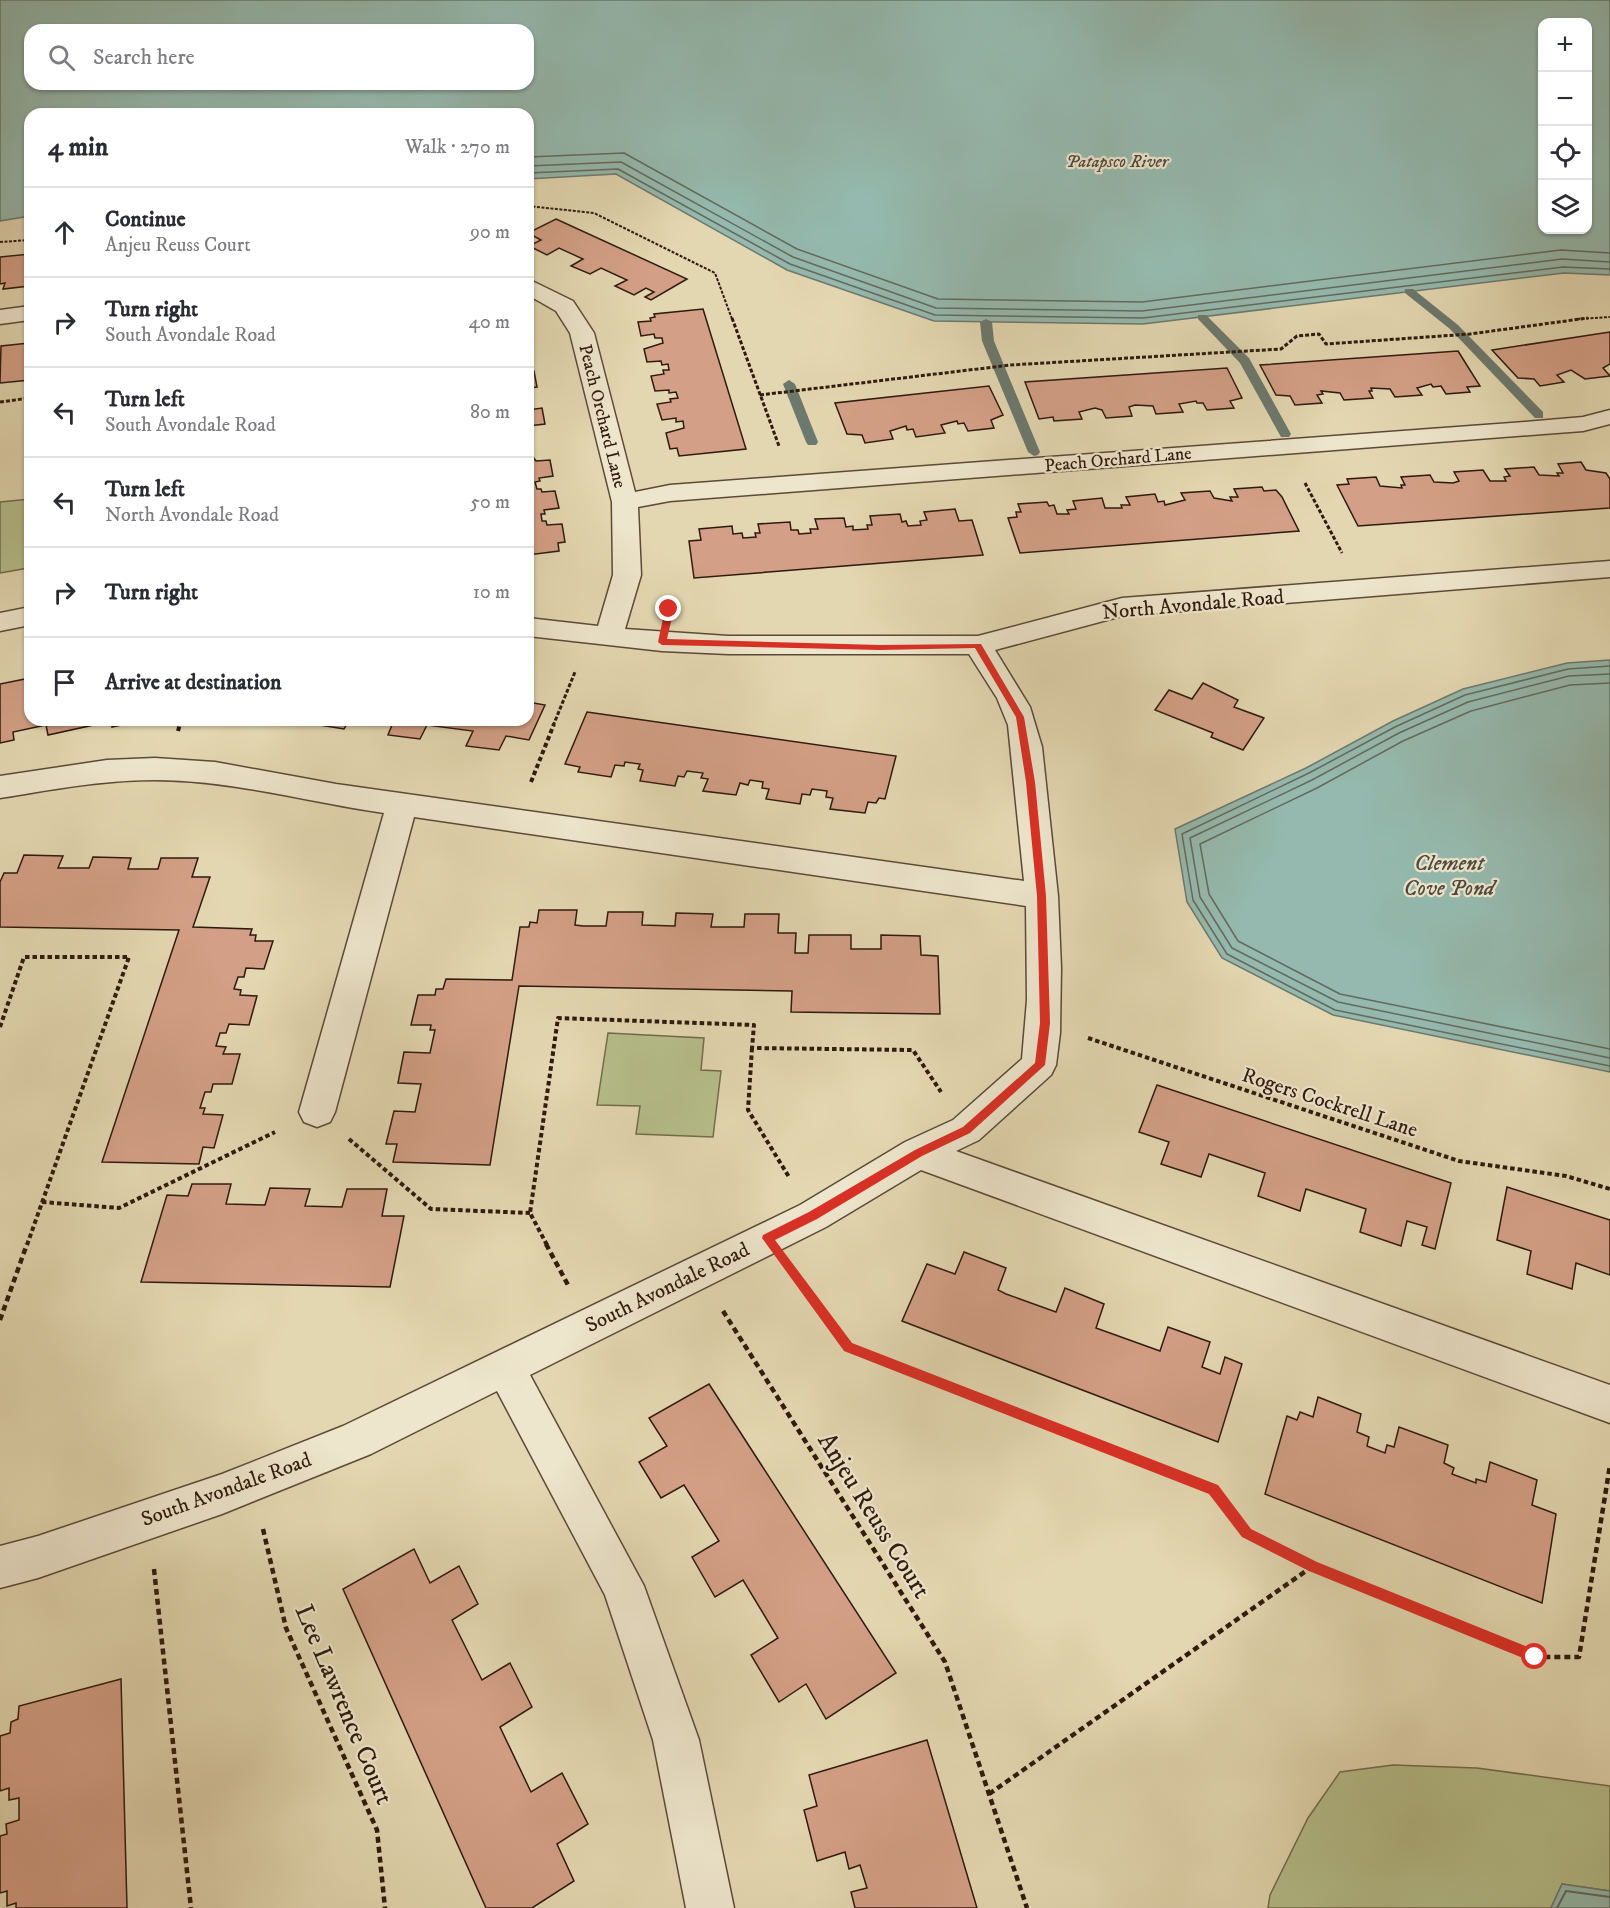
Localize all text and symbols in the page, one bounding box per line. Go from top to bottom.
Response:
map controls [1538,18,1592,234]
button: + [1538,18,1592,72]
search box [24,24,534,90]
icon: search [45,41,78,74]
text: Search here [93,44,195,71]
button: − [1538,72,1592,126]
button: locate [1538,126,1592,180]
text: 4 min [48,131,108,164]
text: Walk · 270 m [405,135,510,160]
water label: Patapsco River [1066,151,1170,173]
button: layers [1538,180,1592,234]
text: Continue [105,206,186,233]
icon: ahead [48,216,81,249]
text: 90 m [470,220,510,245]
text: Anjeu Reuss Court [105,233,251,258]
text: Turn right [105,296,198,323]
icon: right [48,306,81,339]
text: 40 m [468,310,510,335]
text: South Avondale Road [105,323,276,348]
street label: Peach Orchard Lane [574,342,631,490]
text: Turn left [105,386,185,413]
icon: left [48,396,81,429]
text: 80 m [470,400,510,425]
text: South Avondale Road [105,413,276,438]
street label: Peach Orchard Lane [1044,443,1193,477]
text: Turn left [105,476,185,503]
icon: left [48,486,81,519]
text: 50 m [470,490,510,515]
text: North Avondale Road [105,503,279,528]
icon: right [48,576,81,609]
text: Turn right [105,579,198,606]
text: 10 m [473,580,510,605]
street label: North Avondale Road [1101,584,1286,626]
route end [655,595,681,621]
icon: arrive [48,666,81,699]
text: Arrive at destination [105,669,282,696]
water label: Clement Cove Pond [1404,850,1498,902]
street label: Rogers Cockrell Lane [1239,1062,1421,1144]
street label: South Avondale Road [581,1237,754,1339]
street label: Anjeu Reuss Court [810,1427,938,1605]
street label: South Avondale Road [138,1447,315,1533]
street label: Lee Lawrence Court [287,1600,401,1810]
route start [1521,1643,1547,1669]

